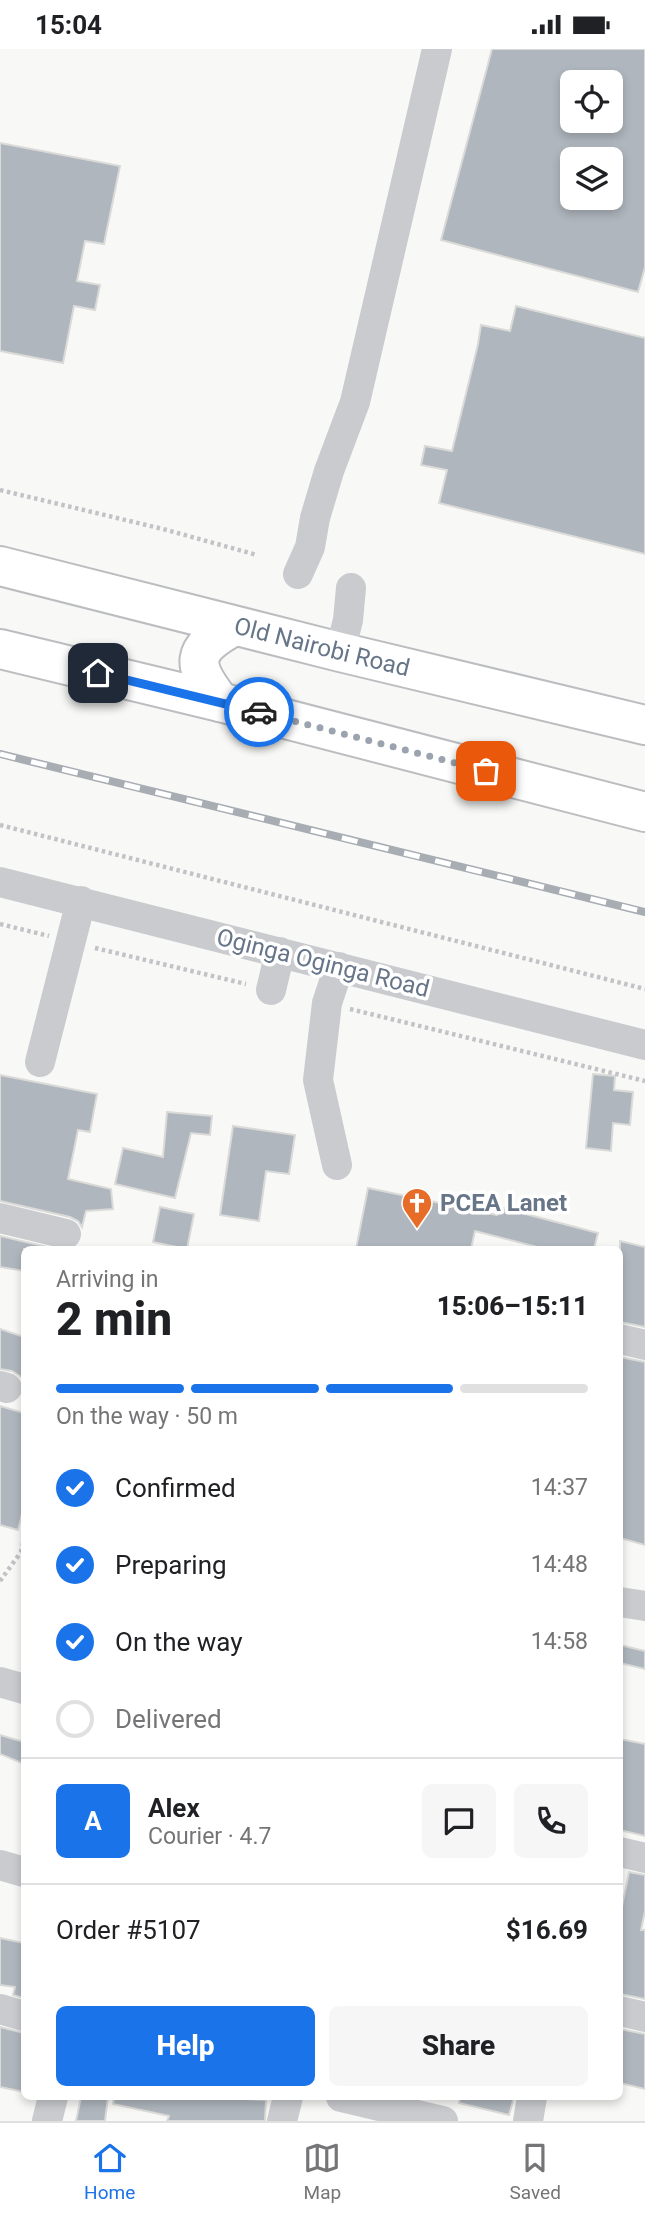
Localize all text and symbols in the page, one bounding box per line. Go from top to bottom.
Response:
text: 15:04 [35,10,102,40]
map controls [560,70,623,210]
button: locate [560,70,623,133]
button: layers [560,147,623,210]
street label: Old Nairobi Road [231,612,413,682]
pin [68,643,128,703]
icon: home [79,654,117,692]
courier [224,677,294,747]
icon: car [240,693,278,731]
pin [456,741,516,801]
icon: bag [467,752,505,790]
street label: Oginga Oginga Road [214,923,432,1003]
church icon: PCEA Lanet [400,1186,434,1230]
place label: PCEA Lanet [440,1189,567,1217]
text: Arriving in [56,1266,159,1293]
text: 15:06–15:11 [437,1291,588,1321]
text: 2 min [56,1292,172,1346]
text: On the way · 50 m [56,1403,238,1430]
icon: check [56,1469,94,1507]
text: Confirmed [115,1473,236,1503]
text: 14:37 [531,1474,588,1501]
icon: check [56,1546,94,1584]
text: Preparing [115,1550,227,1580]
text: 14:48 [531,1551,588,1578]
icon: check [56,1623,94,1661]
text: On the way [115,1627,243,1657]
text: 14:58 [531,1628,588,1655]
text: Delivered [115,1704,222,1734]
button: chat [422,1784,496,1858]
button: phone [514,1784,588,1858]
text: Alex [148,1793,200,1823]
text: A [84,1806,102,1836]
text: Courier · 4.7 [148,1823,271,1850]
text: Order #5107 [56,1915,201,1945]
text: $16.69 [506,1915,588,1945]
button: Help [56,2006,315,2086]
button: Share [329,2006,588,2086]
tab: Home [84,2139,135,2204]
tab: Map [303,2139,341,2204]
tab: Saved [510,2139,561,2204]

